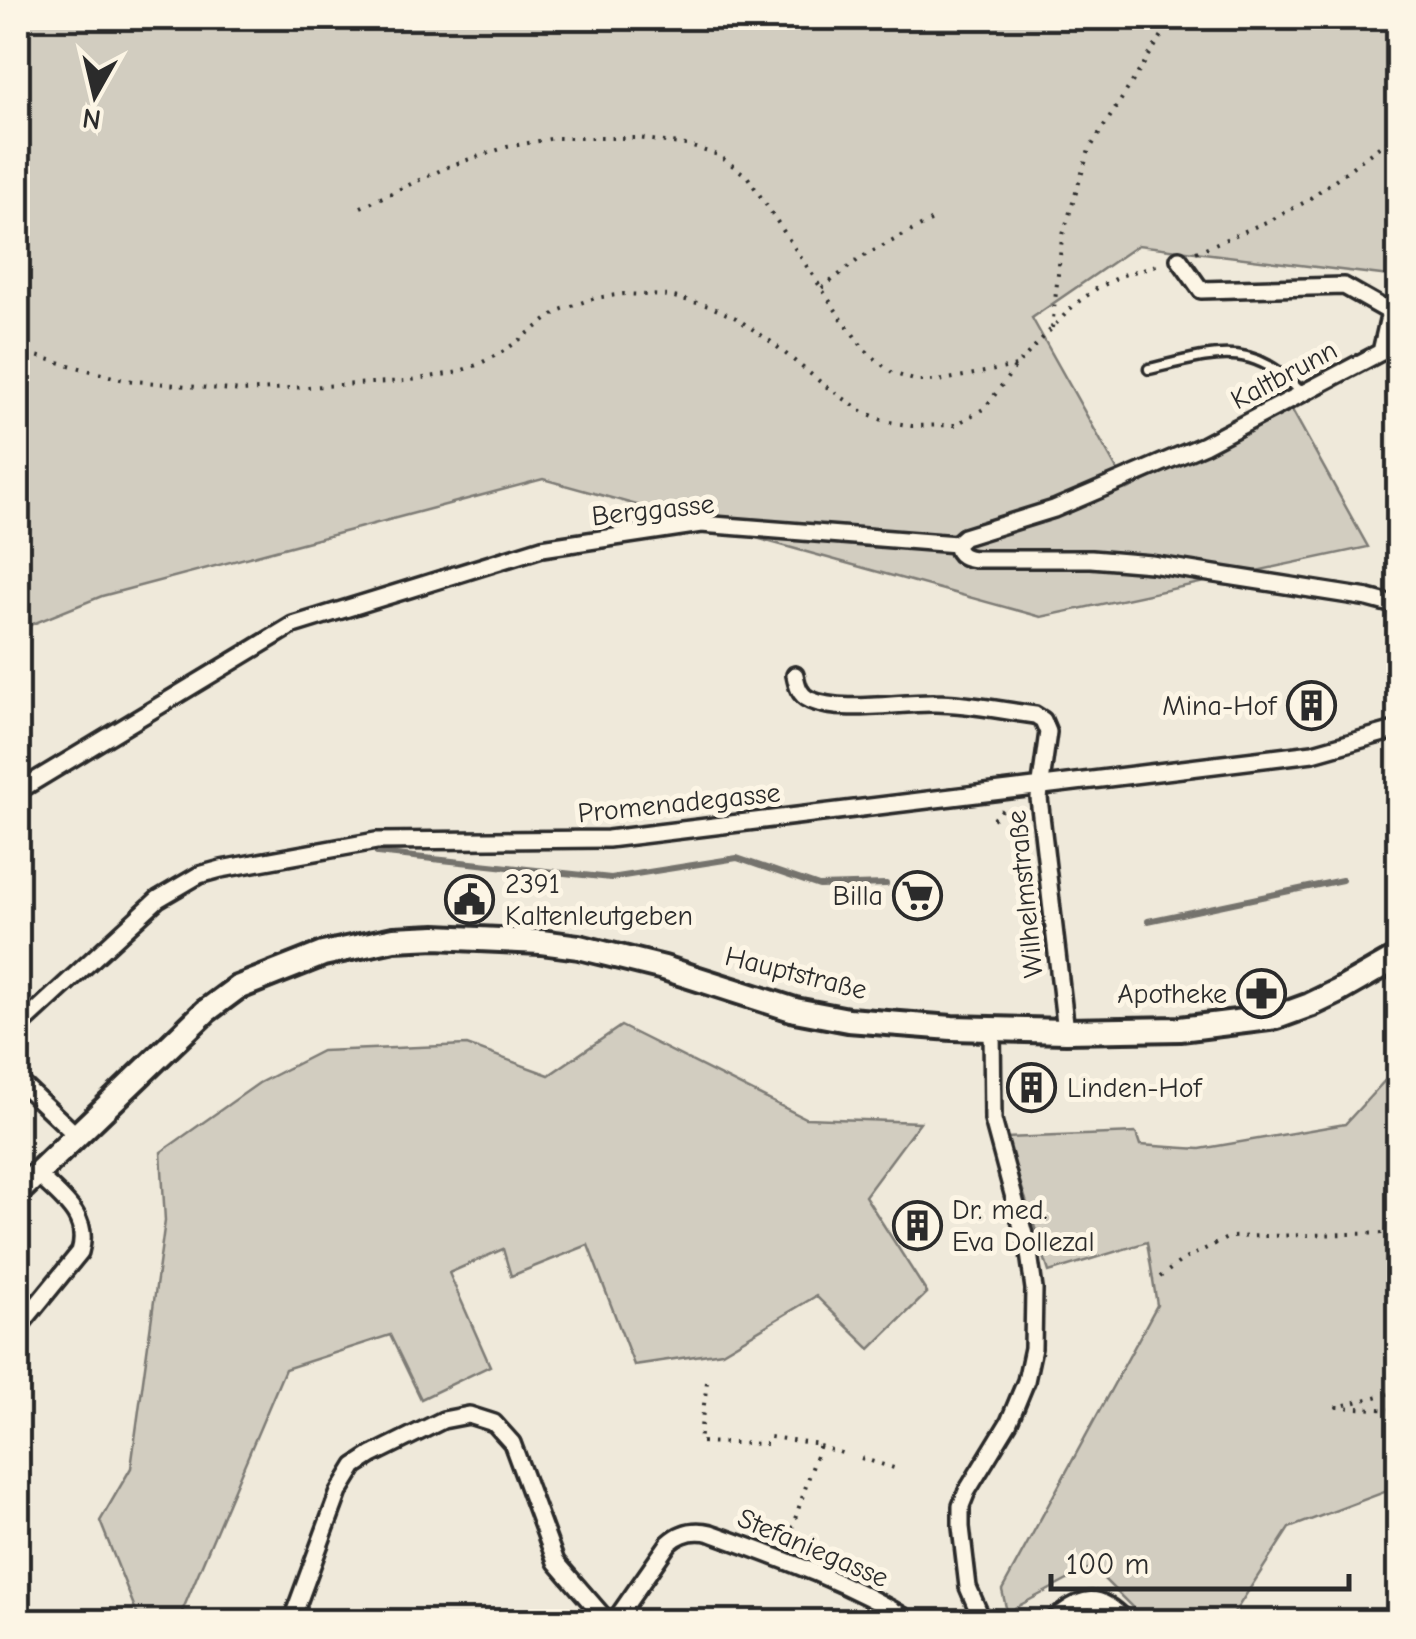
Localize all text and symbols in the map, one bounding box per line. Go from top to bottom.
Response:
north arrow [45,45,145,145]
text: N [80,102,103,136]
street label: Kaltbrunn [1225,334,1343,416]
street label: Berggasse [590,488,716,532]
building icon: Mina-Hof [1285,680,1337,732]
place label: Mina-Hof [1162,690,1278,722]
street label: Promenadegasse [576,776,782,830]
street label: Wilhelmstraße [1000,809,1050,979]
place label: 2391 Kaltenleutgeben [505,868,693,932]
supermarket icon: Billa [892,870,944,922]
public building icon: 2391 Kaltenleutgeben [444,874,496,926]
place label: Billa [833,880,883,912]
street label: Hauptstraße [722,940,870,1006]
pharmacy icon: Apotheke [1236,968,1288,1020]
place label: Apotheke [1117,978,1227,1010]
building icon: Linden-Hof [1006,1062,1058,1114]
place label: Linden-Hof [1067,1072,1203,1104]
place label: Dr. med. Eva Dollezal [952,1194,1095,1258]
building icon: Dr. med. Eva Dollezal [891,1200,943,1252]
street label: Stefaniegasse [733,1502,893,1594]
scale bar [1051,1529,1348,1591]
text: 100 m [1066,1547,1149,1582]

